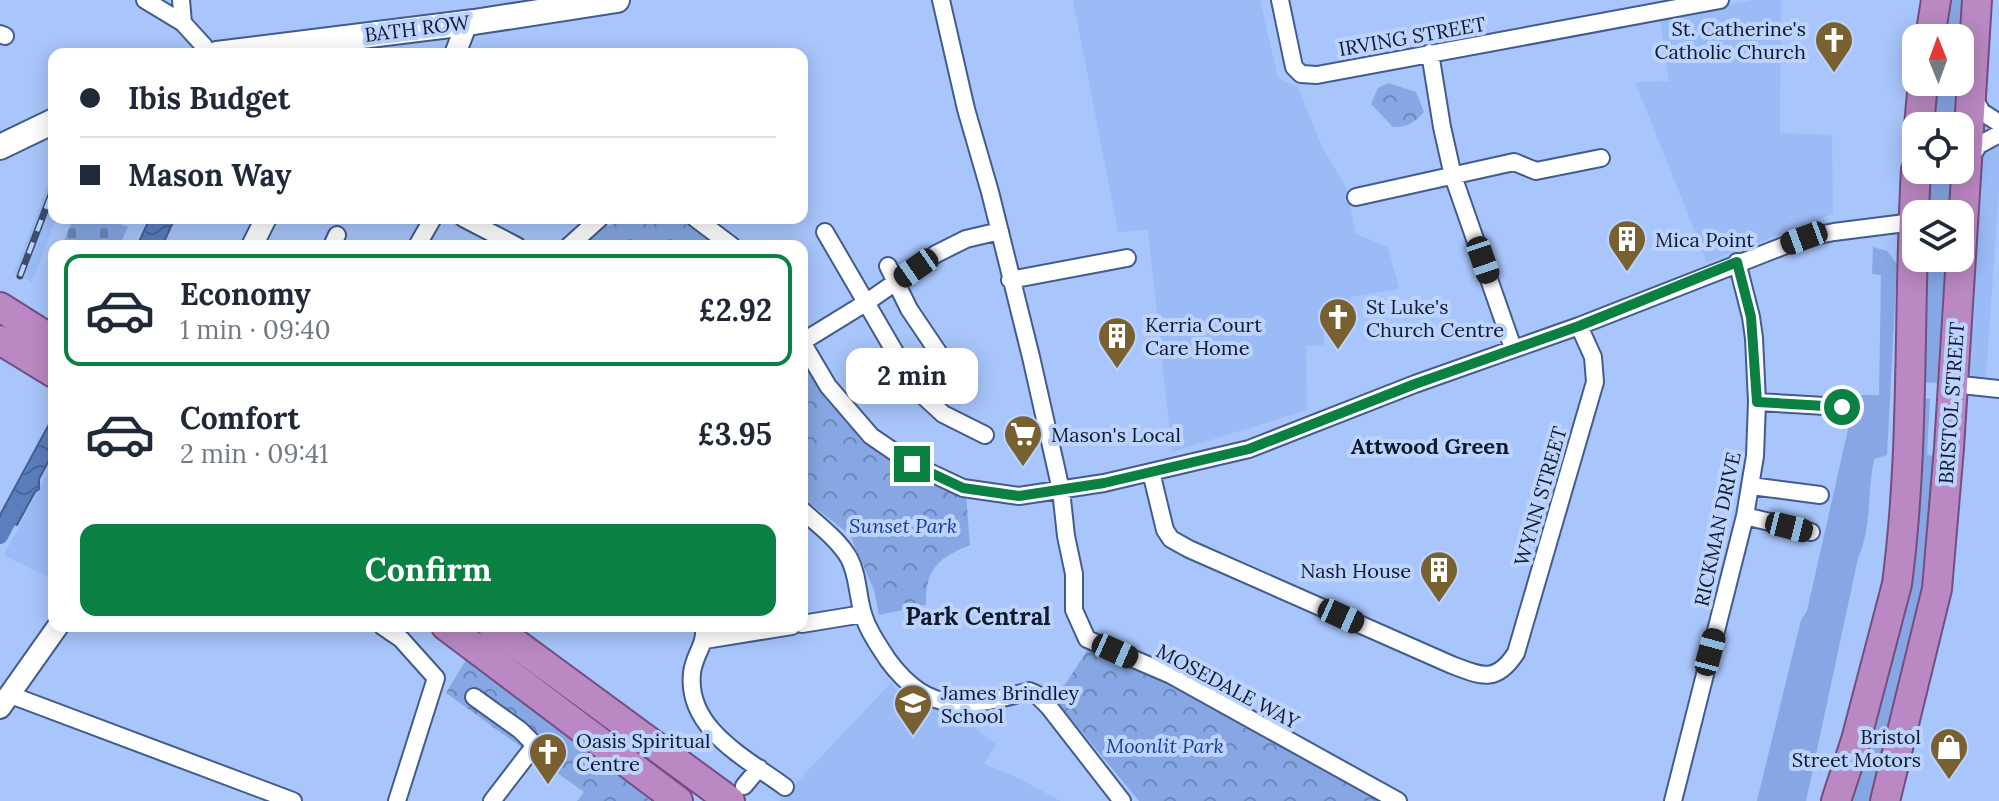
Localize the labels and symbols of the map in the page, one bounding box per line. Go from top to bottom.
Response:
street label: BATH ROW [363,9,472,47]
street label: IRVING STREET [1336,11,1488,61]
place label: St. Catherine's Catholic Church [1654,16,1806,64]
church icon: St. Catherine's Catholic Church [1813,19,1855,74]
north arrow [1902,24,1974,96]
building icon: Mica Point [1606,218,1648,273]
car [1777,219,1831,257]
place label: Mica Point [1655,227,1754,252]
car [1464,233,1502,287]
car [889,244,943,292]
place label: St Luke's Church Centre [1366,294,1504,342]
church icon: St Luke's Church Centre [1317,296,1359,351]
place label: Kerria Court Care Home [1145,312,1262,360]
building icon: Kerria Court Care Home [1096,315,1138,370]
street label: BRISTOL STREET [1933,321,1969,485]
callout: 2 min [846,348,978,404]
route start [1824,389,1860,425]
supermarket icon: Mason's Local [1002,413,1044,468]
place label: Mason's Local [1051,422,1181,447]
street label: WYNN STREET [1508,423,1572,569]
district label: Attwood Green [1351,432,1509,460]
route end [894,446,930,482]
street label: RICKMAN DRIVE [1688,449,1746,609]
car [1763,510,1815,544]
park label: Sunset Park [849,513,957,538]
building icon: Nash House [1418,549,1460,604]
place label: Nash House [1300,558,1411,583]
car [1314,595,1368,637]
district label: Park Central [905,601,1051,632]
car [1692,626,1728,678]
car [1088,630,1142,672]
street label: MOSEDALE WAY [1152,638,1304,734]
place label: James Brindley School [940,680,1080,728]
school or university icon: James Brindley School [892,682,934,737]
place label: Bristol Street Motors [1792,724,1921,772]
shop icon: Bristol Street Motors [1928,726,1970,781]
place label: Oasis Spiritual Centre [576,728,710,776]
church icon: Oasis Spiritual Centre [527,731,569,786]
park label: Moonlit Park [1106,733,1224,758]

